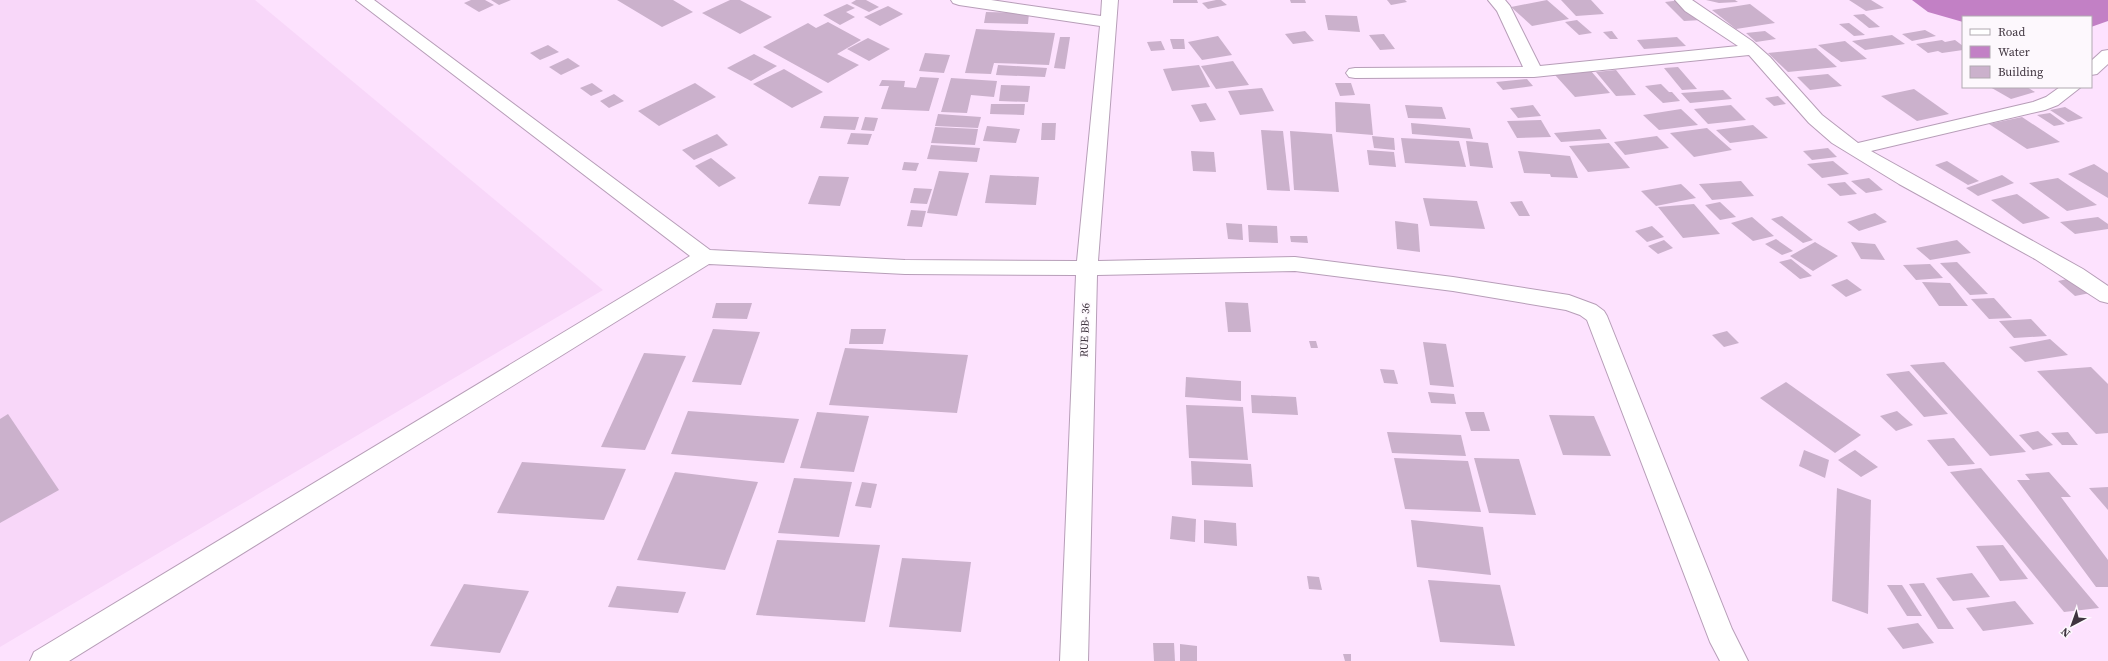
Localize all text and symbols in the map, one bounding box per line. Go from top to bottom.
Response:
legend [1962,16,2092,88]
text: Road [1998,24,2025,40]
text: Water [1998,44,2030,60]
text: Building [1998,64,2043,80]
street label: RUE BB- 36 [1077,302,1093,357]
north arrow [2052,605,2092,645]
text: N [2058,624,2074,640]

